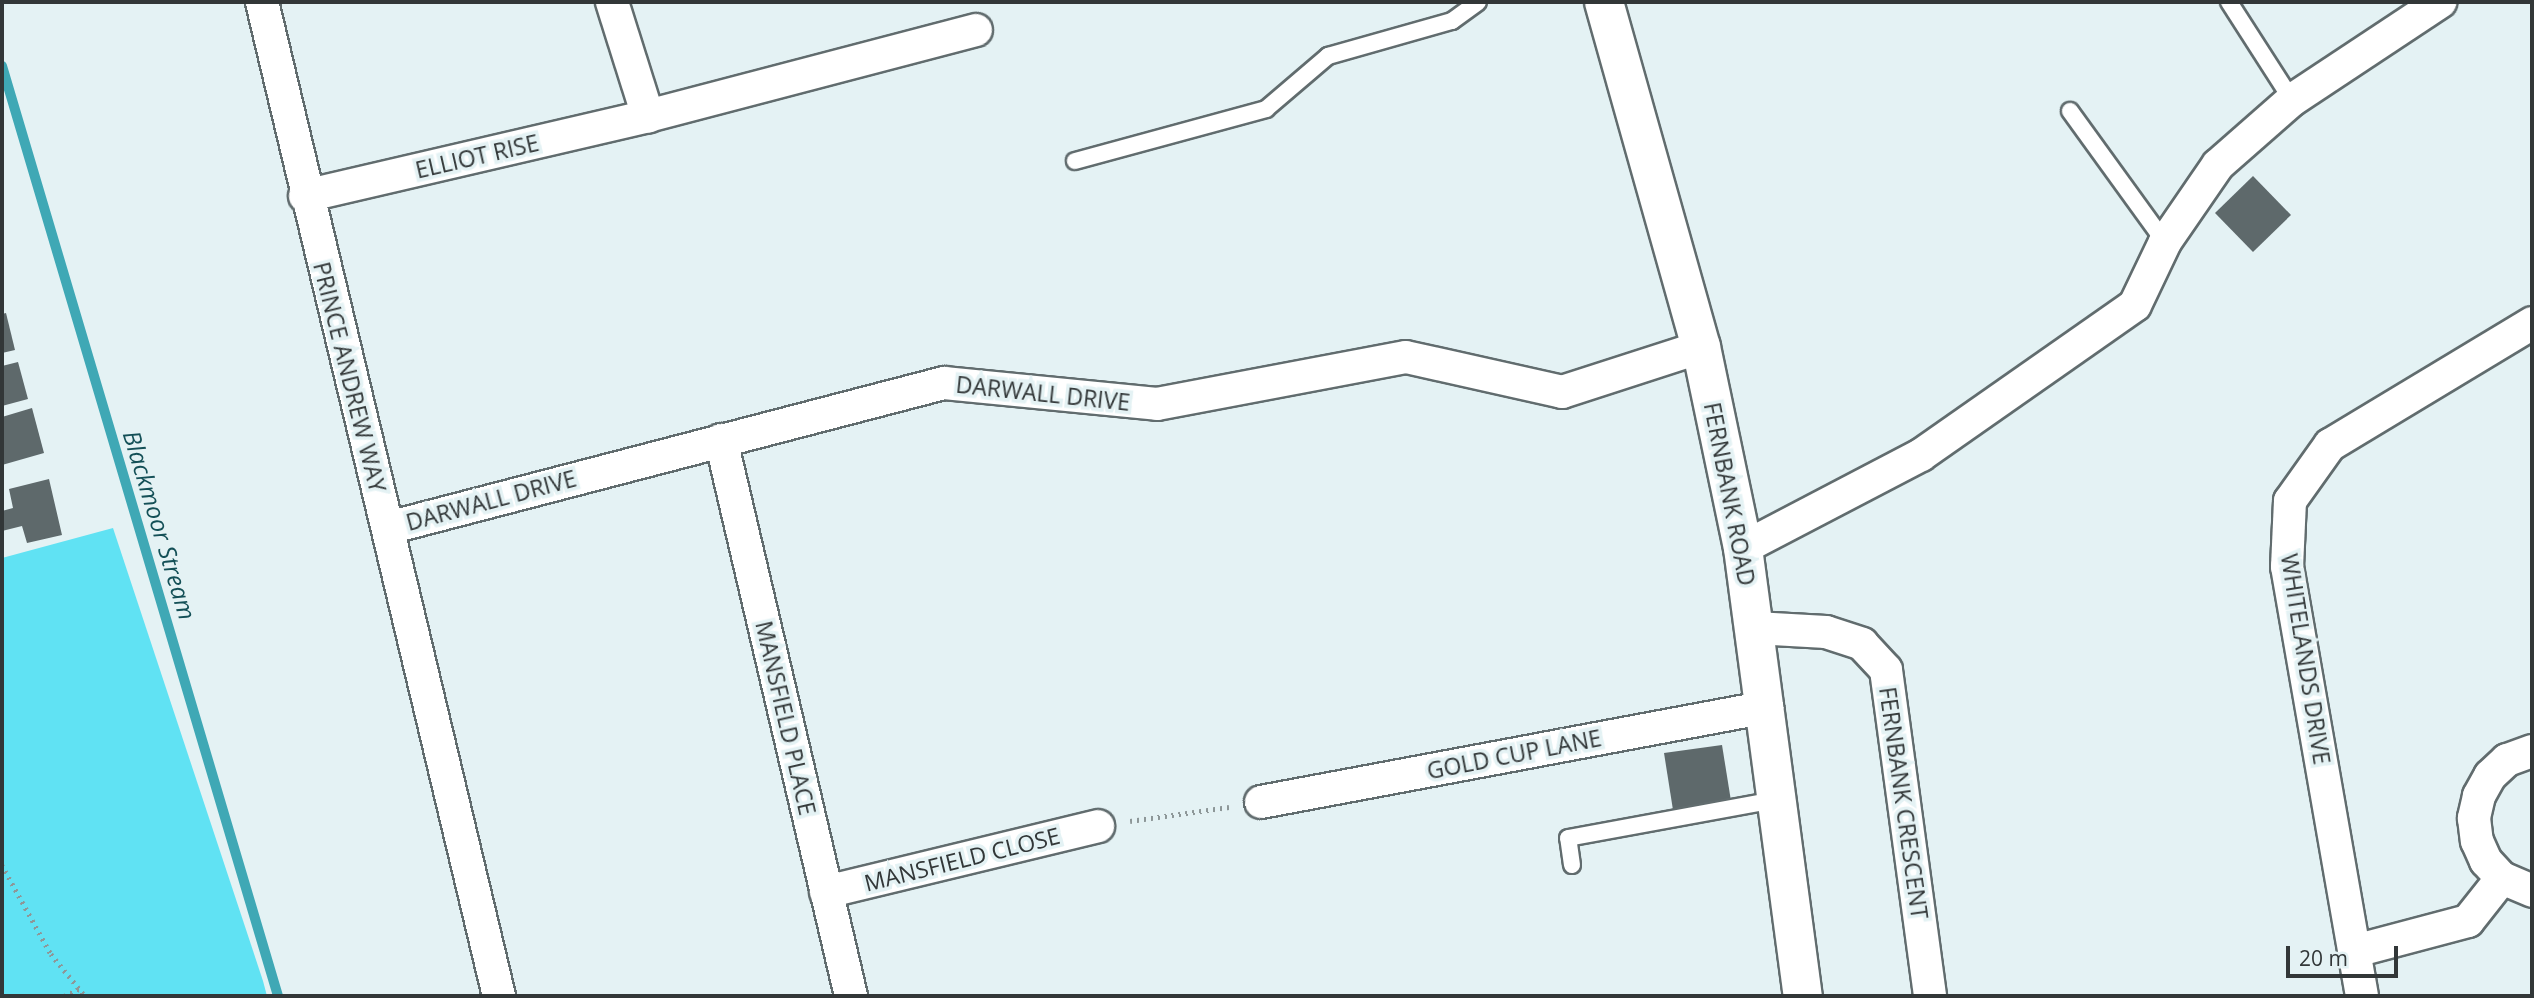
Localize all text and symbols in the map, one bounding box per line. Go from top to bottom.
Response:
street label: ELLIOT RISE [413,128,541,184]
street label: PRINCE ANDREW WAY [308,259,392,495]
street label: DARWALL DRIVE [955,370,1131,416]
street label: FERNBANK ROAD [1699,400,1761,588]
water label: Blackmoor Stream [118,427,202,623]
street label: DARWALL DRIVE [403,464,579,536]
street label: WHITELANDS DRIVE [2276,552,2336,766]
street label: MANSFIELD PLACE [750,618,822,818]
street label: FERNBANK CRESCENT [1874,685,1934,921]
street label: GOLD CUP LANE [1424,724,1604,784]
street label: MANSFIELD CLOSE [861,821,1063,897]
scale bar [2289,932,2401,976]
text: 20 m [2299,944,2348,972]

